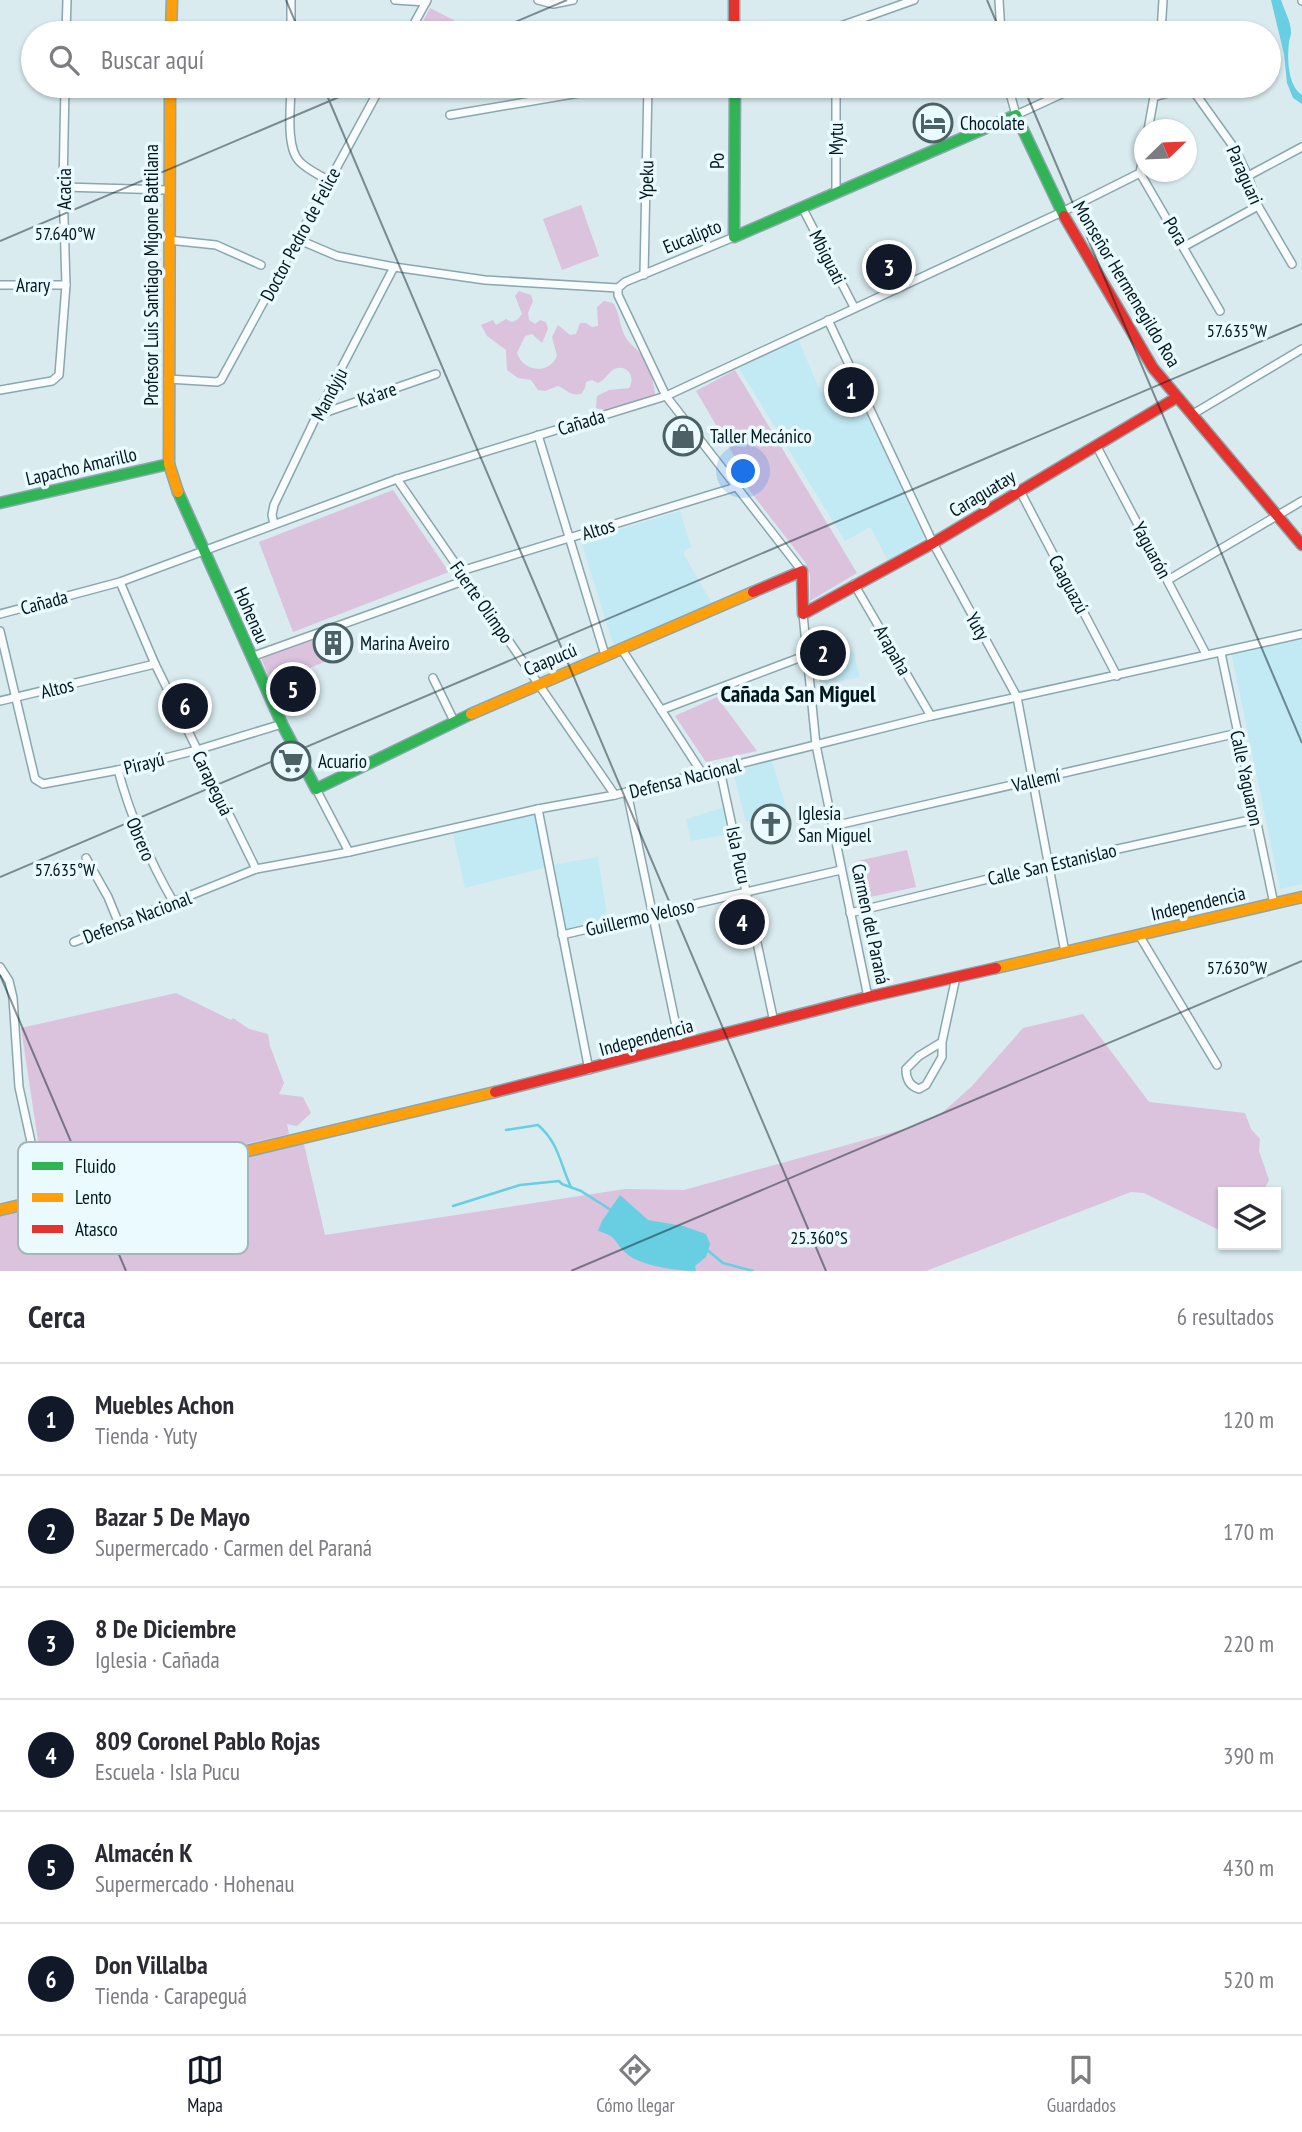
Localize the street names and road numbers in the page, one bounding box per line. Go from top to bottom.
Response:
street label: Mytu [824,123,848,155]
street label: Paraguari [1221,142,1269,208]
street label: Profesor Luis Santiago Migone Battilana [139,144,163,406]
street label: Po [705,153,729,169]
street label: Ypeku [634,160,658,200]
street label: Doctor Pedro de Felice [255,163,345,305]
street label: Acacia [52,168,76,210]
street label: Monseñor Hermenegildo Roa [1068,197,1186,371]
street label: Pora [1158,212,1194,250]
street label: Eucalipto [659,213,725,259]
street label: Mbiguati [804,226,852,288]
street label: Arary [16,273,51,297]
street label: Mandyju [306,364,352,424]
street label: Ka'are [354,376,400,412]
street label: Cañada [555,404,607,440]
street label: Lapacho Amarillo [23,442,139,490]
street label: Caraguatay [945,464,1020,522]
street label: Altos [579,513,617,545]
street label: Yaguarón [1127,517,1177,583]
street label: Caaguazú [1044,551,1094,617]
street label: Fuerte Olimpo [445,556,519,648]
street label: Hohenau [229,583,275,647]
street label: Cañada [18,584,70,620]
street label: Yuty [961,608,996,645]
street label: Arapaha [869,621,917,679]
street label: Caapucú [520,637,580,681]
street label: Altos [38,672,76,704]
street label: Calle Yaguaron [1225,728,1269,828]
street label: Pirayú [121,746,167,780]
street label: Carapeguá [187,747,239,819]
street label: Defensa Nacional [627,752,744,803]
street label: Vallemí [1009,763,1062,797]
street label: Obrero [121,814,161,864]
street label: Isla Pucu [721,824,757,886]
street label: Calle San Estanislao [985,838,1119,890]
street label: Carmen del Paraná [846,861,896,987]
street label: Independencia [1148,880,1248,926]
street label: Defensa Nacional [79,885,195,949]
street label: Guillermo Veloso [583,893,697,941]
street label: Independencia [596,1013,696,1061]

